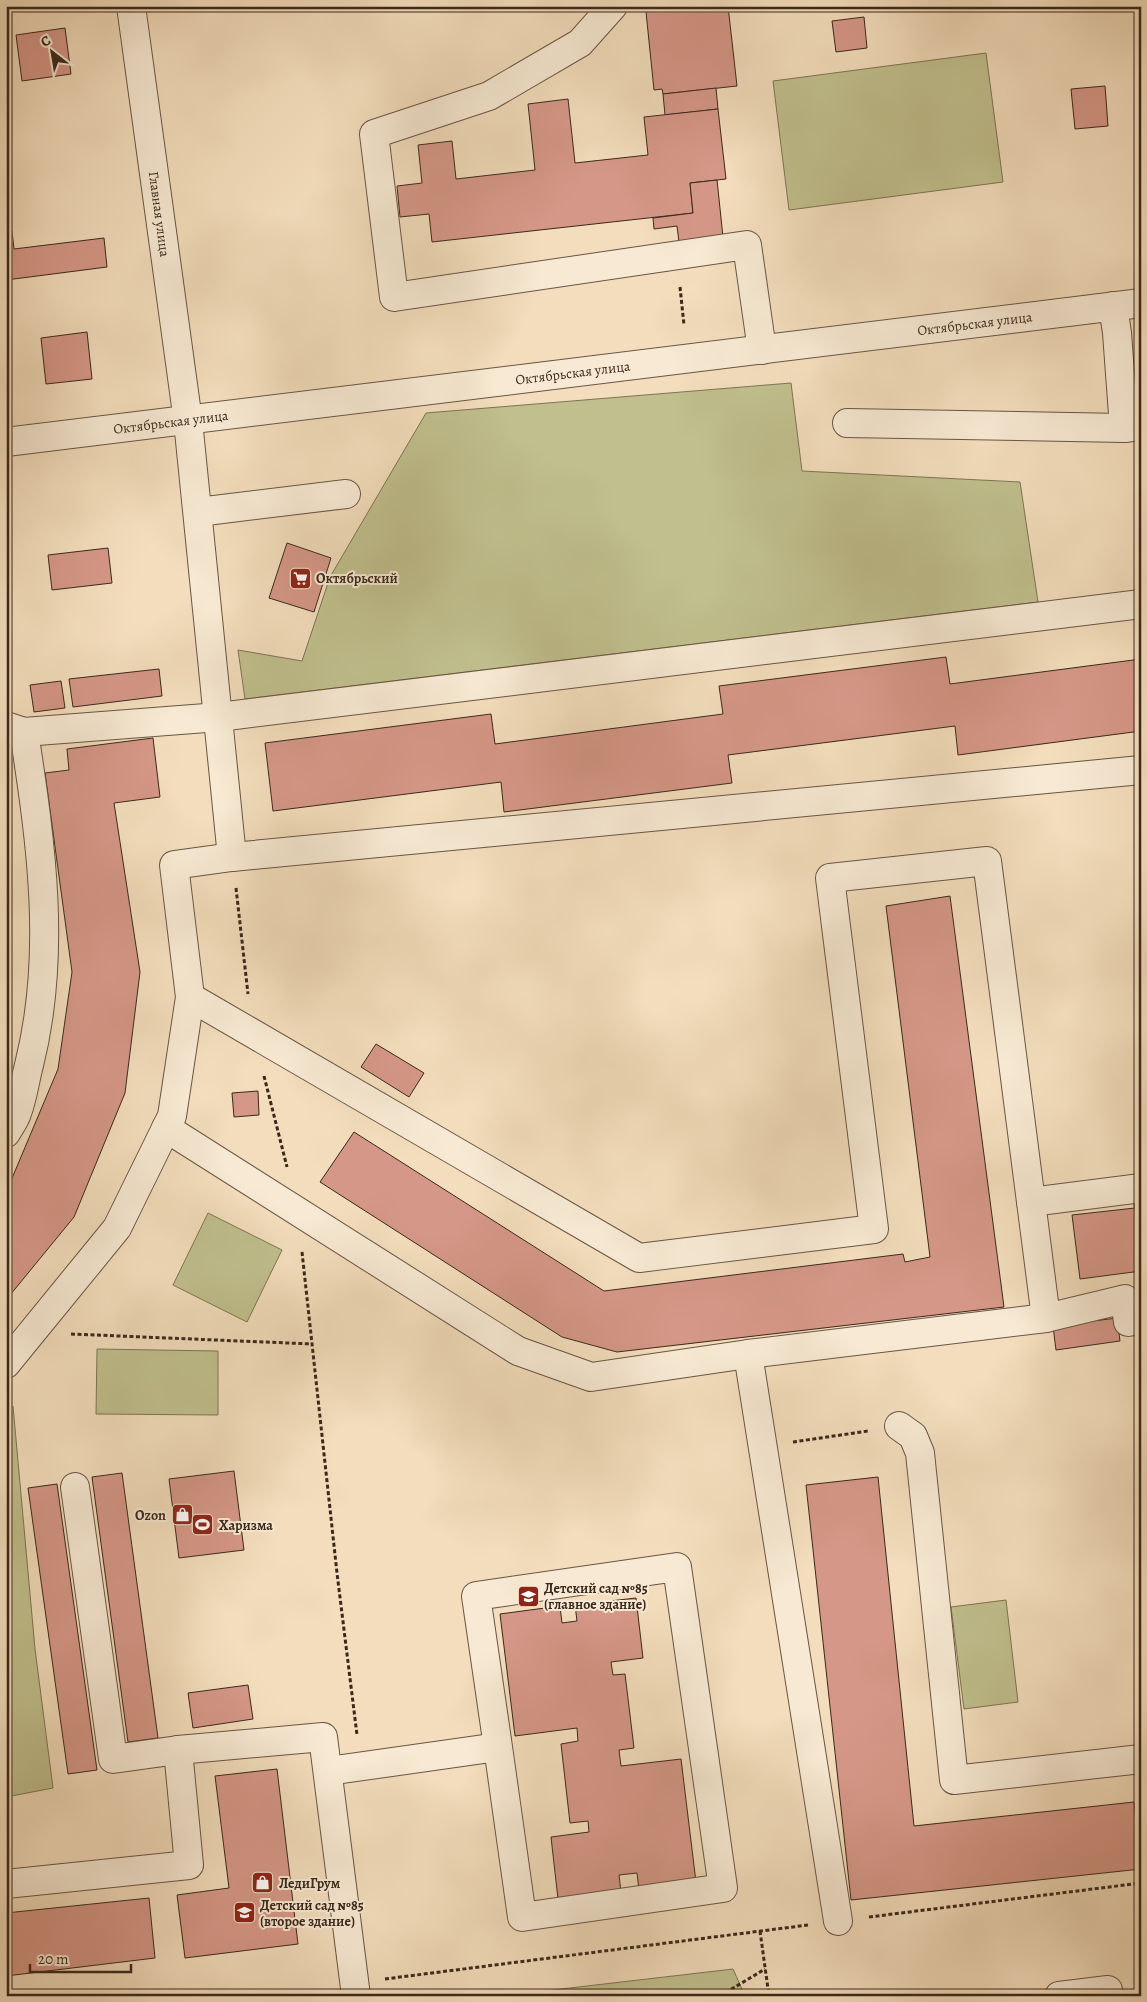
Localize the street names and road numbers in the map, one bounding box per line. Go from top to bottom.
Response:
street label: Главная улица [144,170,174,259]
street label: Октябрьская улица [916,307,1034,340]
street label: Октябрьская улица [514,357,632,390]
street label: Октябрьская улица [112,406,230,439]

